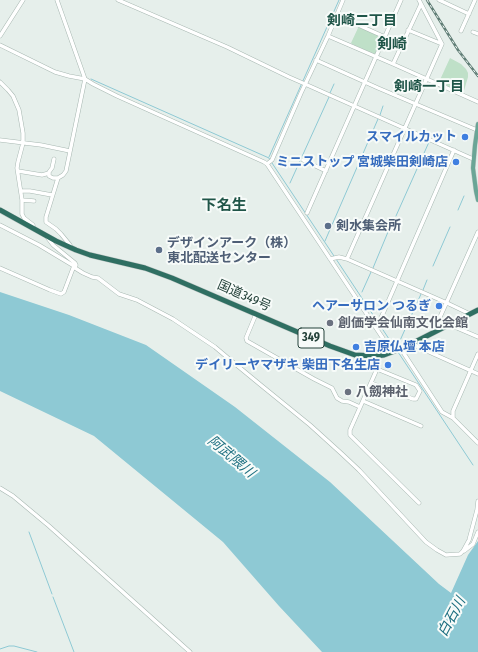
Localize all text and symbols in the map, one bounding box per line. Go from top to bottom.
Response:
district label: 剣崎二丁目 [327,13,397,29]
district label: 剣崎 [377,36,407,54]
district label: 剣崎一丁目 [394,79,464,95]
place label: スマイルカット [366,129,457,145]
marker: スマイルカット [460,132,470,142]
place label: ミニストップ 宮城柴田剣崎店 [276,154,448,170]
marker: ミニストップ 宮城柴田剣崎店 [451,157,461,167]
district label: 下名生 [202,197,246,215]
place label: 剣水集会所 [336,218,401,234]
marker: 剣水集会所 [323,221,333,231]
place label: デザインアーク（株） 東北配送センター [167,235,296,266]
marker: デザインアーク（株） 東北配送センター [154,245,164,255]
street label: 国道349号 [215,277,273,315]
place label: ヘアーサロン つるぎ [312,298,431,314]
marker: ヘアーサロン つるぎ [434,301,444,311]
place label: 創価学会仙南文化会館 [338,315,468,331]
marker: 創価学会仙南文化会館 [325,318,335,328]
road number: 349 [298,328,324,348]
place label: 吉原仏壇 本店 [364,339,445,355]
marker: 吉原仏壇 本店 [351,342,361,352]
place label: デイリーヤマザキ 柴田下名生店 [195,357,380,373]
marker: デイリーヤマザキ 柴田下名生店 [383,360,393,370]
place label: 八劔神社 [356,384,408,400]
marker: 八劔神社 [343,387,353,397]
water label: 阿武隈川 [204,433,258,481]
water label: 白石川 [435,595,469,639]

